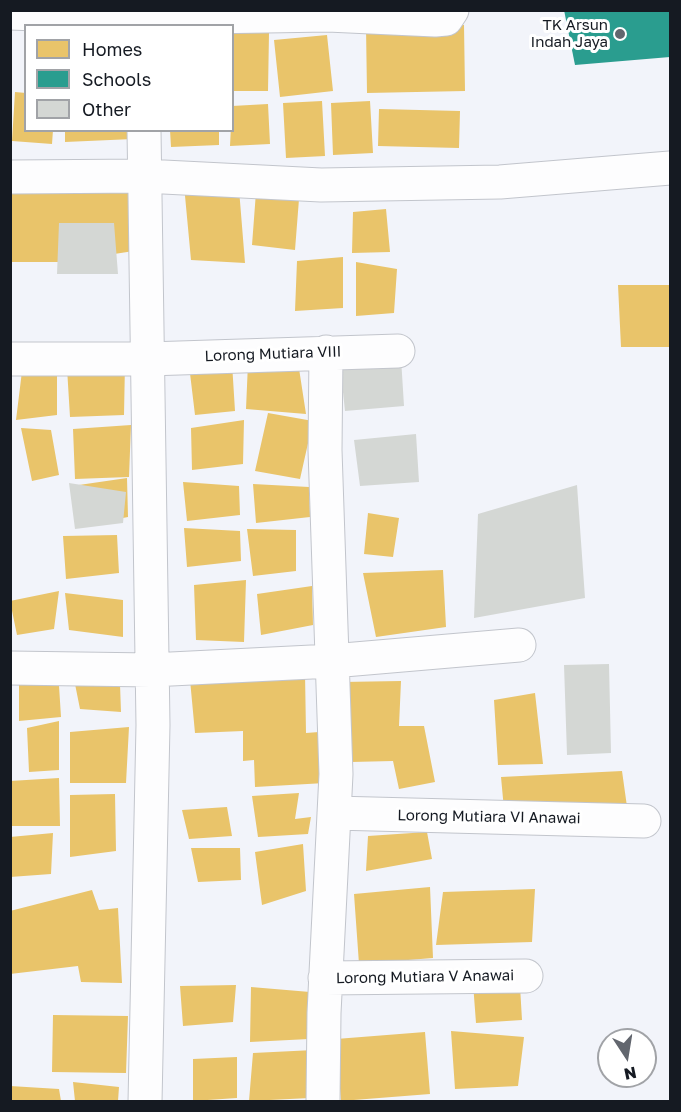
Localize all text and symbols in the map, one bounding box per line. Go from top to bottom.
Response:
place label: TK Arsun Indah Jaya [530,16,608,51]
legend [24,24,234,132]
marker: TK Arsun Indah Jaya [613,27,627,41]
text: Homes [82,38,142,60]
text: Schools [82,68,151,90]
text: Other [82,98,131,120]
street label: Lorong Mutiara VIII [204,343,342,365]
street label: Lorong Mutiara VI Anawai [397,806,581,828]
street label: Lorong Mutiara V Anawai [336,966,514,988]
north arrow [597,1028,657,1088]
text: N [622,1063,638,1085]

